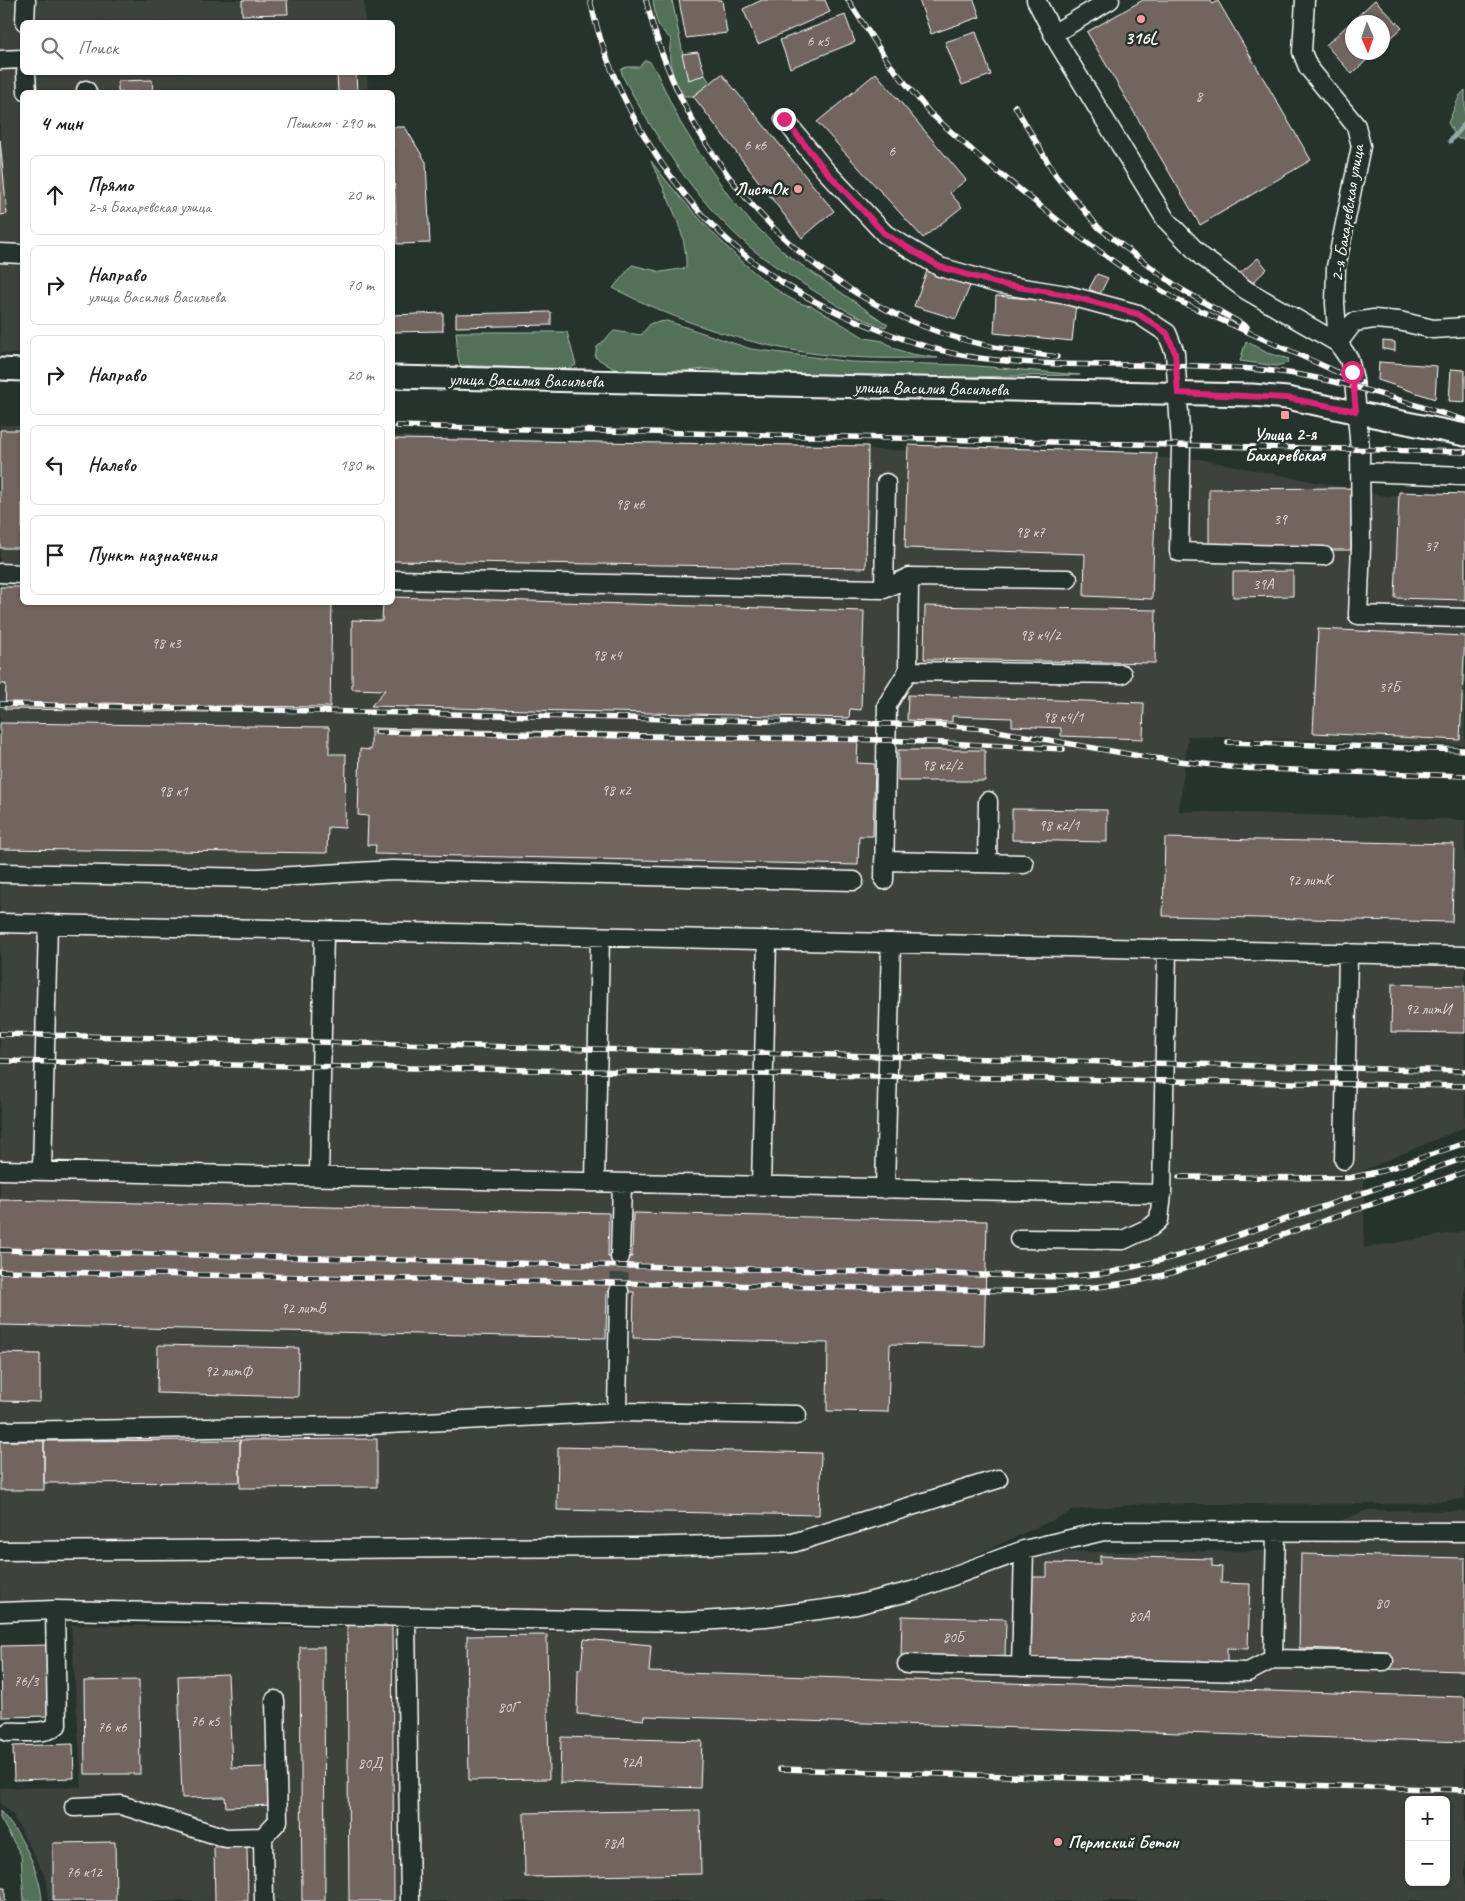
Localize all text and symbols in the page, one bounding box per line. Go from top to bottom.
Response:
marker: 316L [1135,13,1147,25]
north arrow [1345,15,1390,60]
search box [20,20,395,75]
place label: 316L [1125,27,1158,49]
house number: 6 к5 [807,32,831,51]
icon: search [38,34,66,62]
text: Поиск [78,36,118,60]
house number: 8 [1196,87,1204,106]
route end [773,108,796,131]
text: 4 мин [40,110,83,136]
text: Пешком · 290 m [286,113,375,133]
house number: 6 к6 [744,136,768,155]
street label: 2-я Бахаревская улица [1325,141,1369,283]
house number: 6 [889,142,897,161]
text: Прямо [88,173,133,197]
place label: ЛистОк [735,178,789,200]
icon: ahead [41,181,69,209]
marker: ЛистОк [792,183,804,195]
text: 20 m [347,185,374,205]
text: 2-я Бахаревская улица [88,197,211,217]
text: Направо [88,263,146,287]
icon: right [41,271,69,299]
text: 70 m [347,275,374,295]
text: улица Василия Васильева [88,287,225,307]
icon: right [41,361,69,389]
route start [1341,361,1364,384]
text: Направо [88,363,146,387]
text: 20 m [347,365,374,385]
street label: улица Василия Васильева [448,368,605,392]
street label: улица Василия Васильева [853,376,1010,400]
marker: Улица 2-я Бахаревская [1279,409,1291,421]
place label: Улица 2-я Бахаревская [1245,423,1327,466]
icon: left [41,451,69,479]
text: Налево [88,453,136,477]
text: 180 m [340,455,374,475]
house number: 98 к6 [615,495,646,514]
house number: 39 [1273,510,1288,529]
house number: 98 к7 [1015,523,1046,542]
house number: 37 [1424,537,1439,556]
icon: arrive [41,541,69,569]
text: Пункт назначения [88,543,217,567]
house number: 39А [1252,575,1275,594]
house number: 98 к4/2 [1019,626,1062,645]
house number: 98 к3 [151,634,182,653]
house number: 98 к4 [592,646,623,665]
house number: 37Б [1378,678,1402,697]
house number: 98 к4/1 [1042,708,1085,727]
house number: 98 к2/2 [921,756,964,775]
house number: 98 к2 [601,781,632,800]
house number: 98 к1 [158,782,189,801]
house number: 98 к2/1 [1038,816,1081,835]
house number: 92 литК [1287,871,1335,890]
house number: 92 литИ [1405,1000,1454,1019]
house number: 92 литВ [281,1299,327,1318]
house number: 92 литФ [205,1362,254,1381]
house number: 80 [1375,1594,1390,1613]
house number: 80А [1128,1607,1151,1626]
house number: 80Б [942,1628,966,1647]
house number: 76/3 [13,1672,40,1691]
house number: 80Г [498,1698,521,1717]
house number: 76 к5 [190,1712,221,1731]
house number: 76 к6 [97,1718,128,1737]
house number: 92А [620,1753,643,1772]
house number: 80Д [358,1754,383,1773]
map controls [1405,1796,1450,1886]
button: + [1405,1796,1450,1841]
place label: Пермский Бетон [1068,1831,1180,1853]
house number: 78А [602,1834,625,1853]
marker: Пермский Бетон [1052,1836,1064,1848]
button: − [1405,1841,1450,1886]
house number: 76 к12 [66,1863,103,1882]

